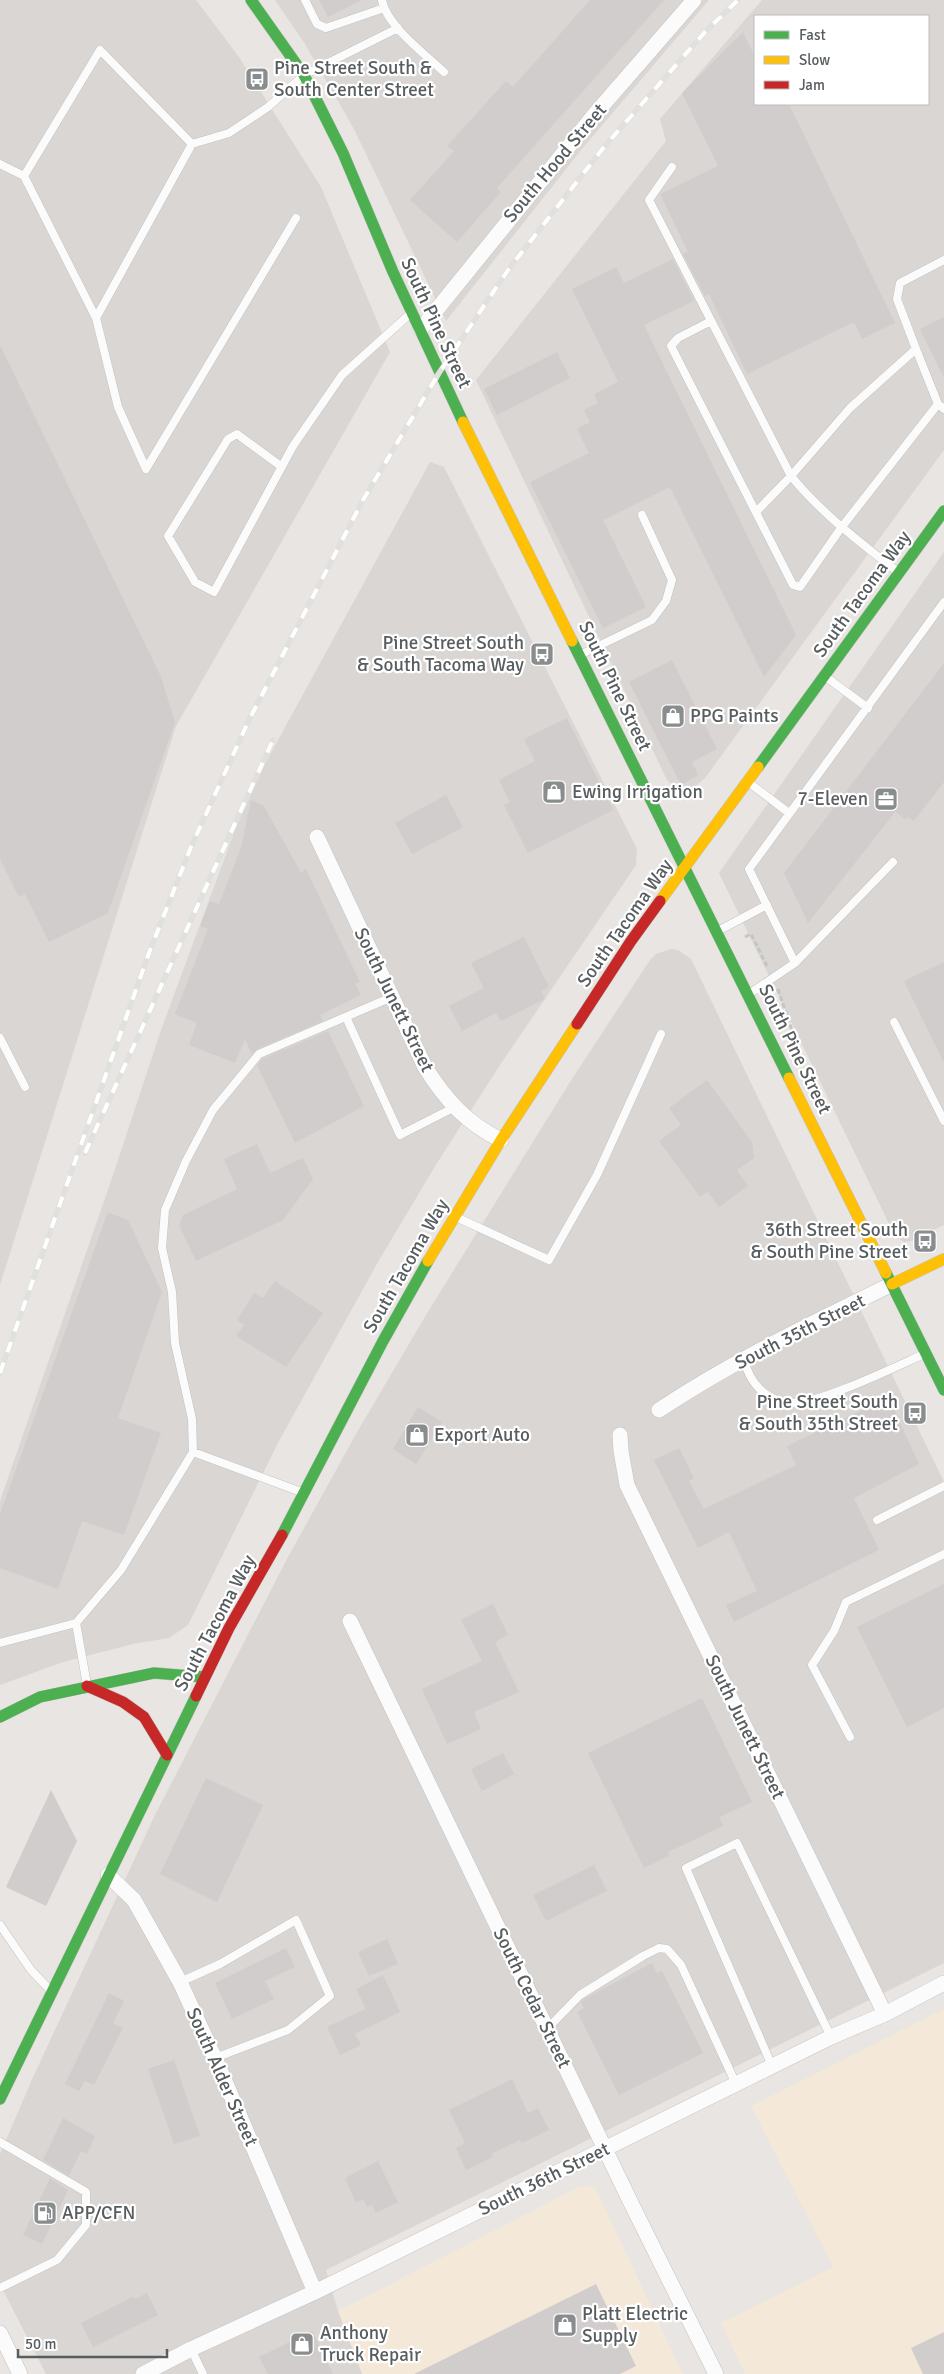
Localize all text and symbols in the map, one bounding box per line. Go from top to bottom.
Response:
legend [754,15,929,105]
text: Fast [799,26,826,44]
text: Slow [799,51,830,69]
place label: Pine Street South & South Center Street [274,56,434,102]
bus stop icon: Pine Street South & South Center Street [244,66,270,92]
text: Jam [799,76,825,94]
street label: South Hood Street [498,98,612,228]
street label: South Pine Street [395,254,477,393]
street label: South Tacoma Way [808,526,916,662]
street label: South Pine Street [573,617,657,755]
place label: Pine Street South & South Tacoma Way [357,631,524,677]
bus stop icon: Pine Street South & South Tacoma Way [529,641,555,667]
shop icon: PPG Paints [660,703,686,729]
place label: PPG Paints [690,704,778,728]
shop icon: Ewing Irrigation [541,779,567,805]
place label: Ewing Irrigation [572,780,703,804]
office icon: 7-Eleven [873,786,899,812]
place label: 7-Eleven [797,787,868,811]
street label: South Tacoma Way [572,854,678,992]
street label: South Junett Street [349,924,440,1076]
street label: South Pine Street [753,980,837,1118]
street label: South Tacoma Way [358,1195,454,1337]
place label: 36th Street South & South Pine Street [750,1218,908,1264]
bus stop icon: 36th Street South & South Pine Street [912,1228,938,1254]
street label: South 35th Street [731,1289,870,1375]
place label: Pine Street South & South 35th Street [739,1390,898,1436]
bus stop icon: Pine Street South & South 35th Street [902,1400,928,1426]
shop icon: Export Auto [404,1422,430,1448]
place label: Export Auto [434,1423,530,1447]
street label: South Tacoma Way [169,1551,261,1695]
street label: South Junett Street [700,1651,791,1803]
street label: South Cedar Street [488,1924,577,2072]
street label: South Alder Street [181,2004,263,2150]
street label: South 36th Street [474,2137,614,2221]
fuel station icon: APP/CFN [32,2200,58,2226]
place label: APP/CFN [62,2201,135,2225]
place label: Platt Electric Supply [582,2302,688,2348]
shop icon: Platt Electric Supply [552,2312,578,2338]
place label: Anthony Truck Repair [320,2321,421,2367]
scale bar [18,2326,166,2358]
shop icon: Anthony Truck Repair [289,2331,315,2357]
text: 50 m [25,2335,56,2353]

